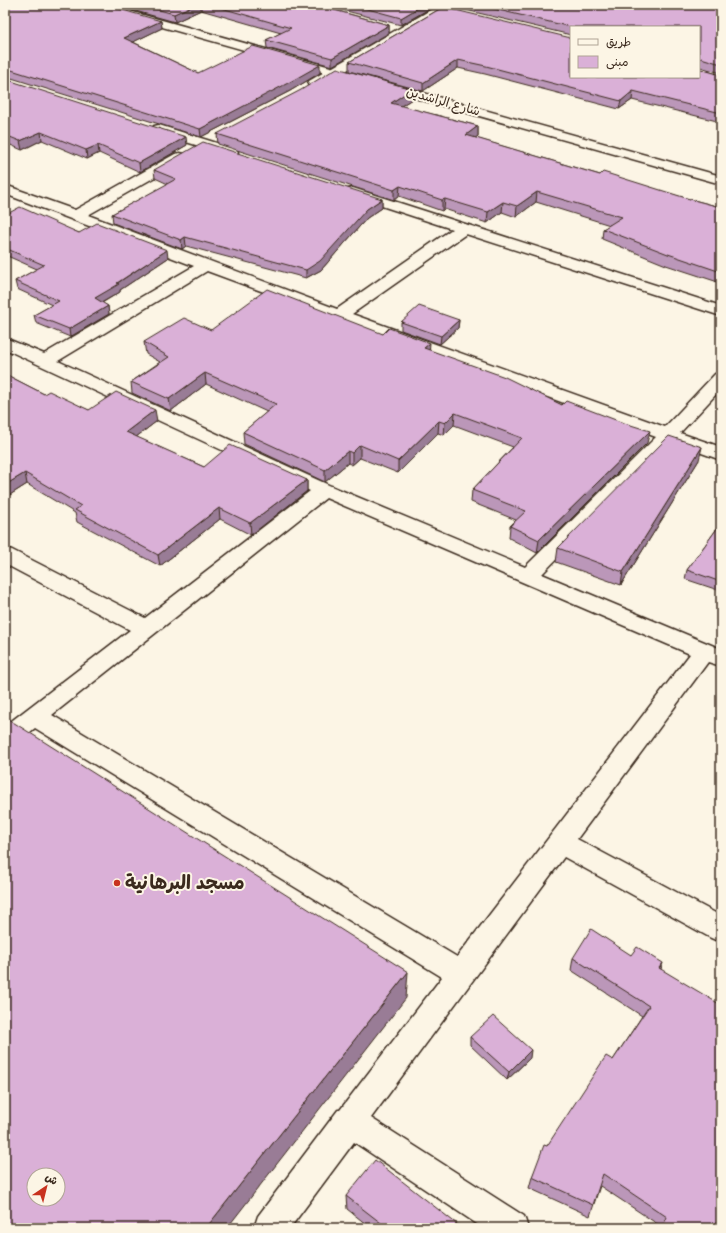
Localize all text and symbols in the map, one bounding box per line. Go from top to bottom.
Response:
legend [570,26,700,78]
text: طريق [606,35,631,51]
text: مبنى [606,55,629,71]
street label: شارع الراشدين [404,83,482,121]
place label: مسجد البرهانية [125,871,245,896]
marker: مسجد البرهانية [112,878,122,888]
north arrow [26,1167,66,1207]
text: ش [42,1170,60,1189]

